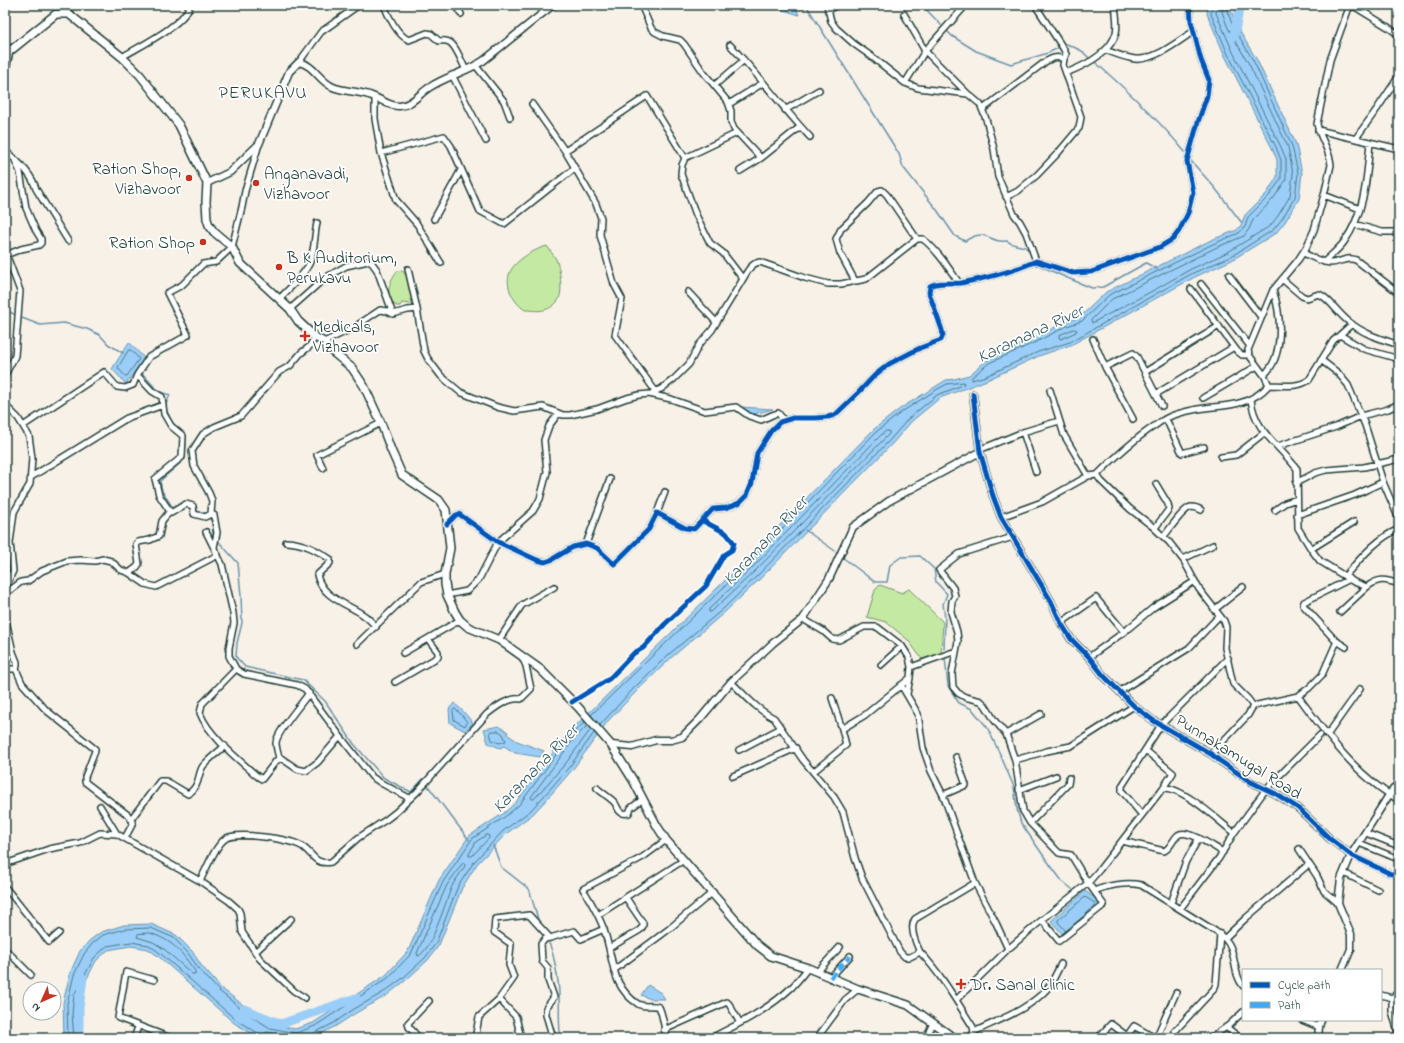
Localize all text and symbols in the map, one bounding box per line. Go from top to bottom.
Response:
district label: PERUKAVU [218,81,308,107]
place label: Ration Shop, Vizhavoor [92,157,182,202]
place label: Anganavadi, Vizhavoor [263,162,349,207]
marker: Ration Shop, Vizhavoor [184,173,194,183]
marker: Anganavadi, Vizhavoor [251,178,261,188]
place label: Ration Shop [109,231,195,256]
marker: Ration Shop [198,237,208,247]
place label: B K Auditorium, Perukavu [286,246,397,291]
marker: B K Auditorium, Perukavu [274,262,284,272]
water label: Karamana River [973,298,1091,371]
place label: Medicals, Vizhavoor [312,315,380,360]
marker: Medicals, Vizhavoor [300,331,310,341]
water label: Karamana River [718,489,817,592]
street label: Punnakamugal Road [1169,708,1307,808]
water label: Karamana River [487,717,587,820]
legend [1242,969,1382,1021]
place label: Dr. Sanal Clinic [969,973,1075,998]
text: Cycle path [1278,977,1330,996]
marker: Dr. Sanal Clinic [955,978,967,990]
north arrow [22,981,62,1021]
text: Path [1278,997,1301,1015]
text: N [27,999,44,1016]

